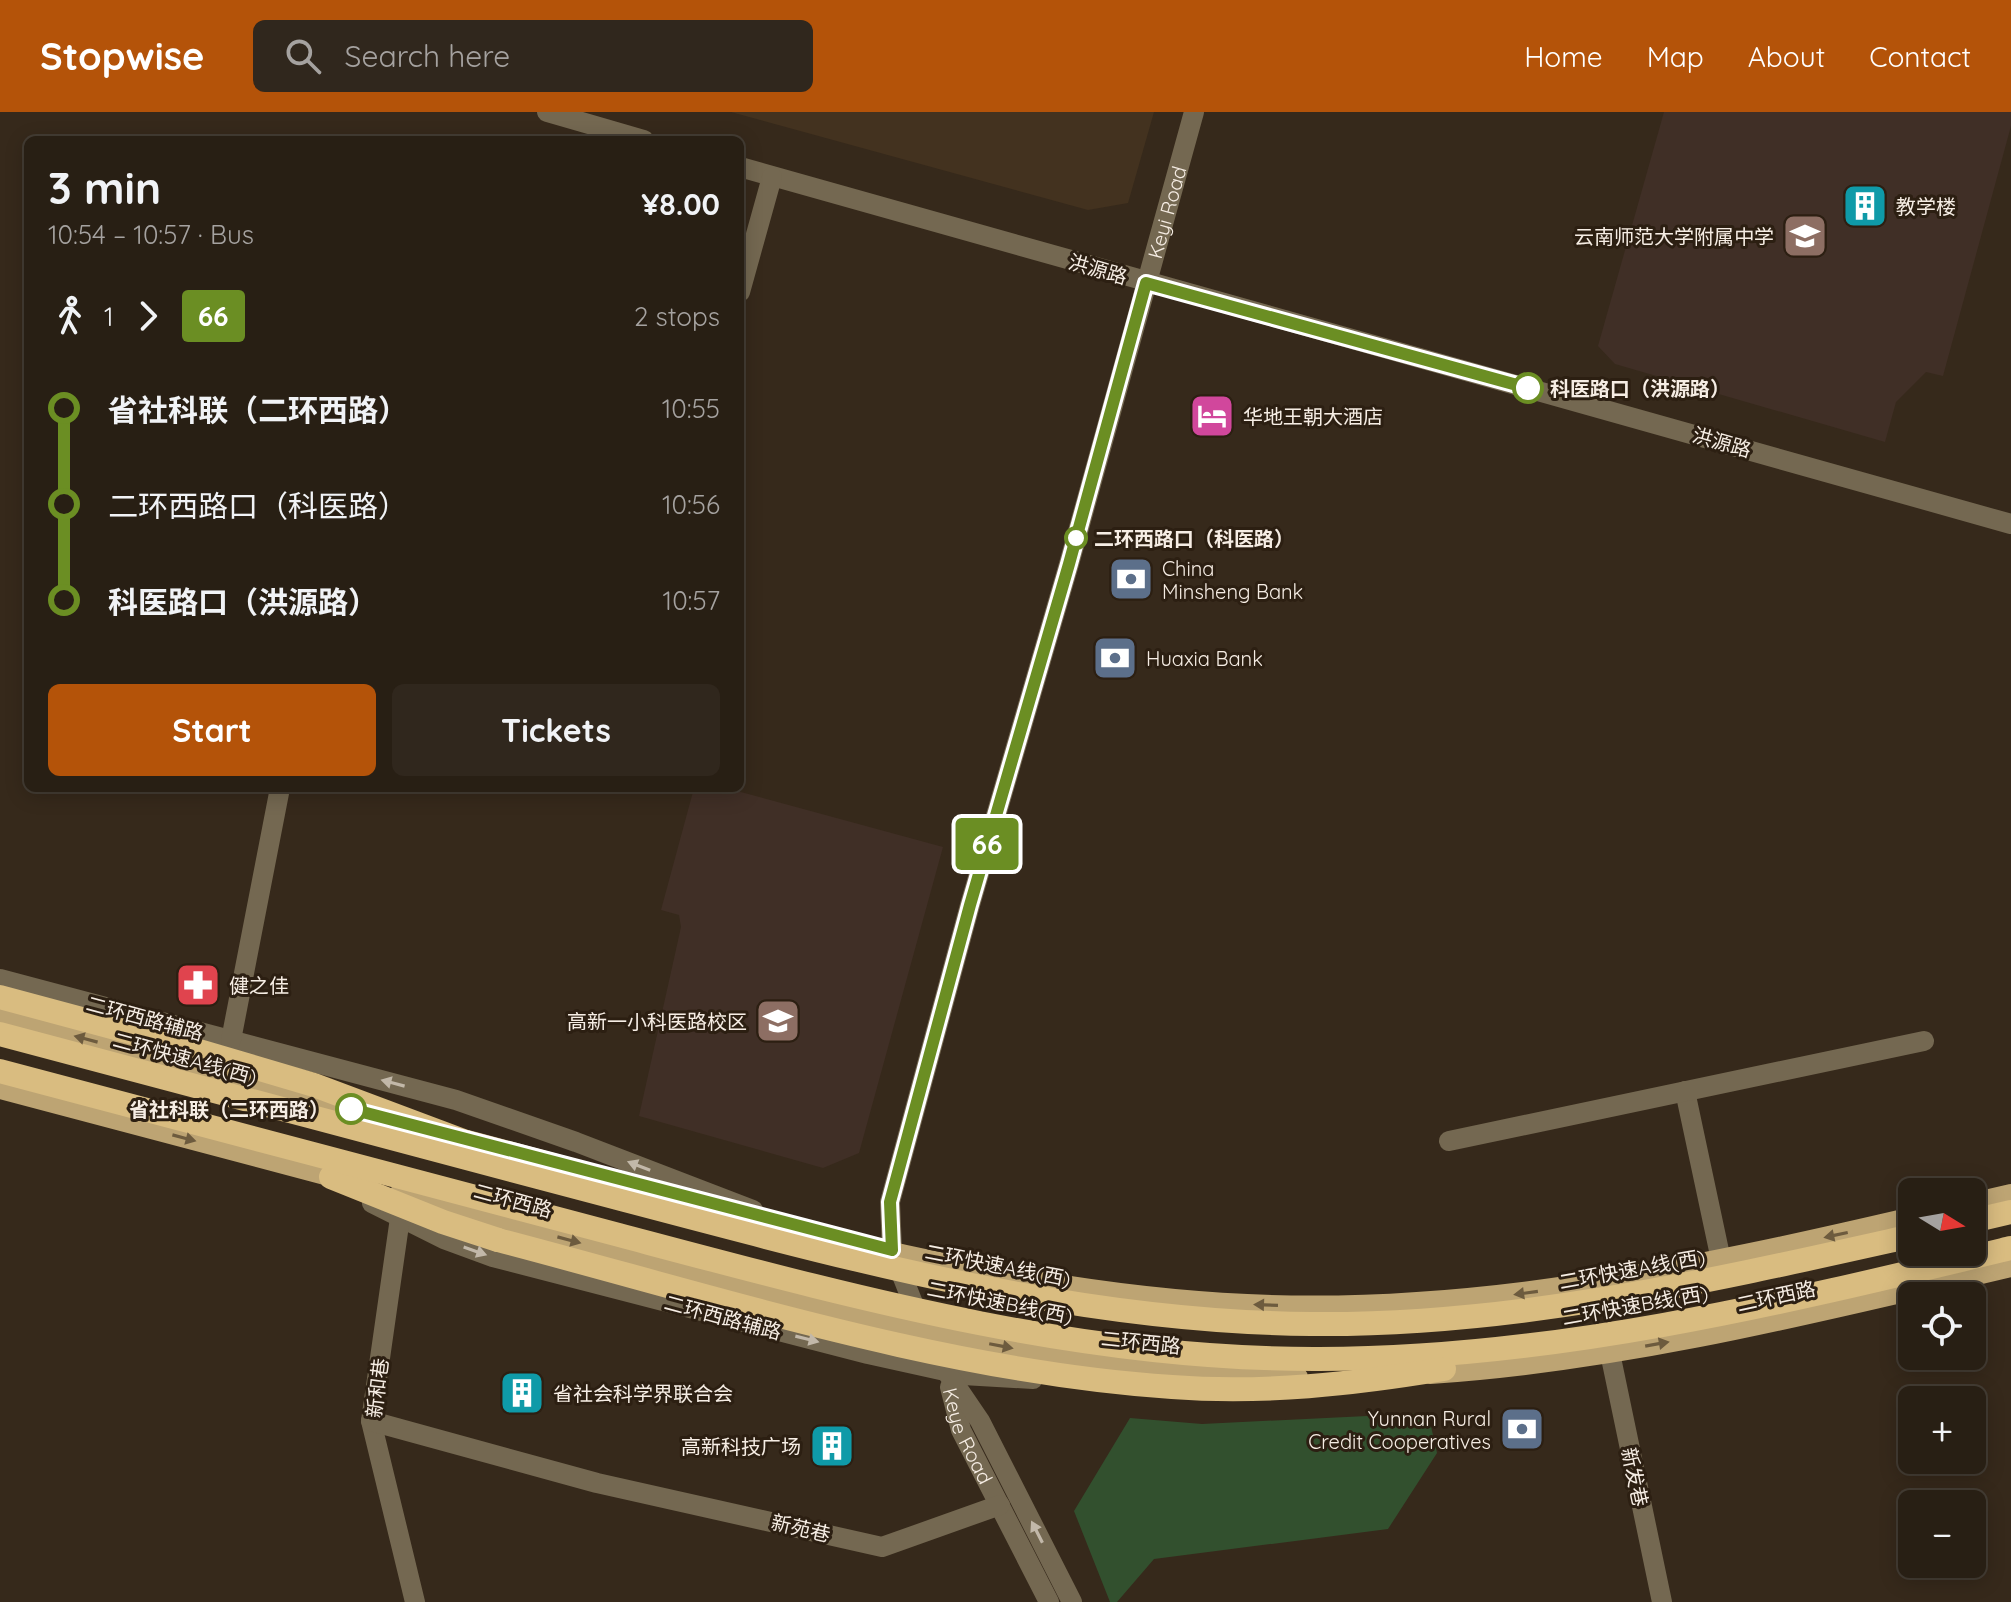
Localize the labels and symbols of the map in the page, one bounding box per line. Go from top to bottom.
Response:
street label: Keyi Road [1142,163,1191,261]
building icon: 教学楼 [1841,182,1889,230]
place label: 教学楼 [1896,194,1956,219]
school or university icon: 云南师范大学附属中学 [1781,212,1829,260]
place label: 云南师范大学附属中学 [1574,224,1774,249]
street label: 洪源路 [1066,249,1130,289]
marker: 科医路口（洪源路） [1513,373,1543,403]
place label: 科医路口（洪源路） [1550,376,1730,401]
hotel icon: 华地王朝大酒店 [1188,392,1236,440]
place label: 华地王朝大酒店 [1243,404,1383,429]
street label: 洪源路 [1690,422,1754,462]
place label: 二环西路口（科医路） [1094,526,1294,551]
marker: 二环西路口（科医路） [1065,527,1087,549]
bank icon: China Minsheng Bank [1107,555,1155,603]
place label: China Minsheng Bank [1162,556,1303,604]
bank icon: Huaxia Bank [1091,634,1139,682]
place label: Huaxia Bank [1146,646,1263,671]
line badge: 66 [951,818,1023,870]
pharmacy icon: 健之佳 [174,961,222,1009]
place label: 健之佳 [229,973,289,998]
street label: 二环西路辅路 [84,990,206,1046]
school or university icon: 高新一小科医路校区 [754,997,802,1045]
place label: 高新一小科医路校区 [567,1009,747,1034]
street label: 二环快速A线(西) [110,1027,260,1089]
one-way arrow [73,1032,98,1044]
one-way arrow [380,1077,405,1089]
marker: 省社科联（二环西路） [336,1094,366,1124]
place label: 省社科联（二环西路） [129,1097,329,1122]
one-way arrow [171,1132,196,1144]
one-way arrow [627,1159,651,1172]
street label: 二环西路 [471,1178,555,1222]
north arrow [1898,1178,1986,1266]
one-way arrow [1823,1229,1848,1242]
one-way arrow [557,1234,581,1247]
street label: 二环快速A线(西) [923,1239,1073,1291]
street label: 二环快速A线(西) [1557,1244,1707,1294]
one-way arrow [463,1245,487,1257]
street label: 二环西路 [1734,1275,1818,1317]
street label: 二环快速B线(西) [925,1276,1075,1328]
street label: 二环快速B线(西) [1560,1280,1710,1330]
one-way arrow [1513,1287,1538,1300]
street label: 二环西路辅路 [662,1289,784,1345]
one-way arrow [1253,1299,1278,1311]
street label: 二环西路 [1100,1325,1182,1359]
one-way arrow [795,1334,820,1346]
one-way arrow [1645,1338,1670,1350]
one-way arrow [989,1340,1014,1353]
street label: 新和巷 [361,1357,393,1419]
building icon: 省社会科学界联合会 [498,1369,546,1417]
place label: 省社会科学界联合会 [553,1381,733,1406]
street label: Keye Road [938,1385,999,1488]
bank icon: Yunnan Rural Credit Cooperatives [1498,1405,1546,1453]
place label: Yunnan Rural Credit Cooperatives [1308,1406,1491,1454]
building icon: 高新科技广场 [808,1422,856,1470]
place label: 高新科技广场 [681,1434,801,1459]
street label: 新发巷 [1617,1445,1653,1509]
street label: 新苑巷 [769,1509,833,1547]
one-way arrow [1030,1521,1044,1544]

